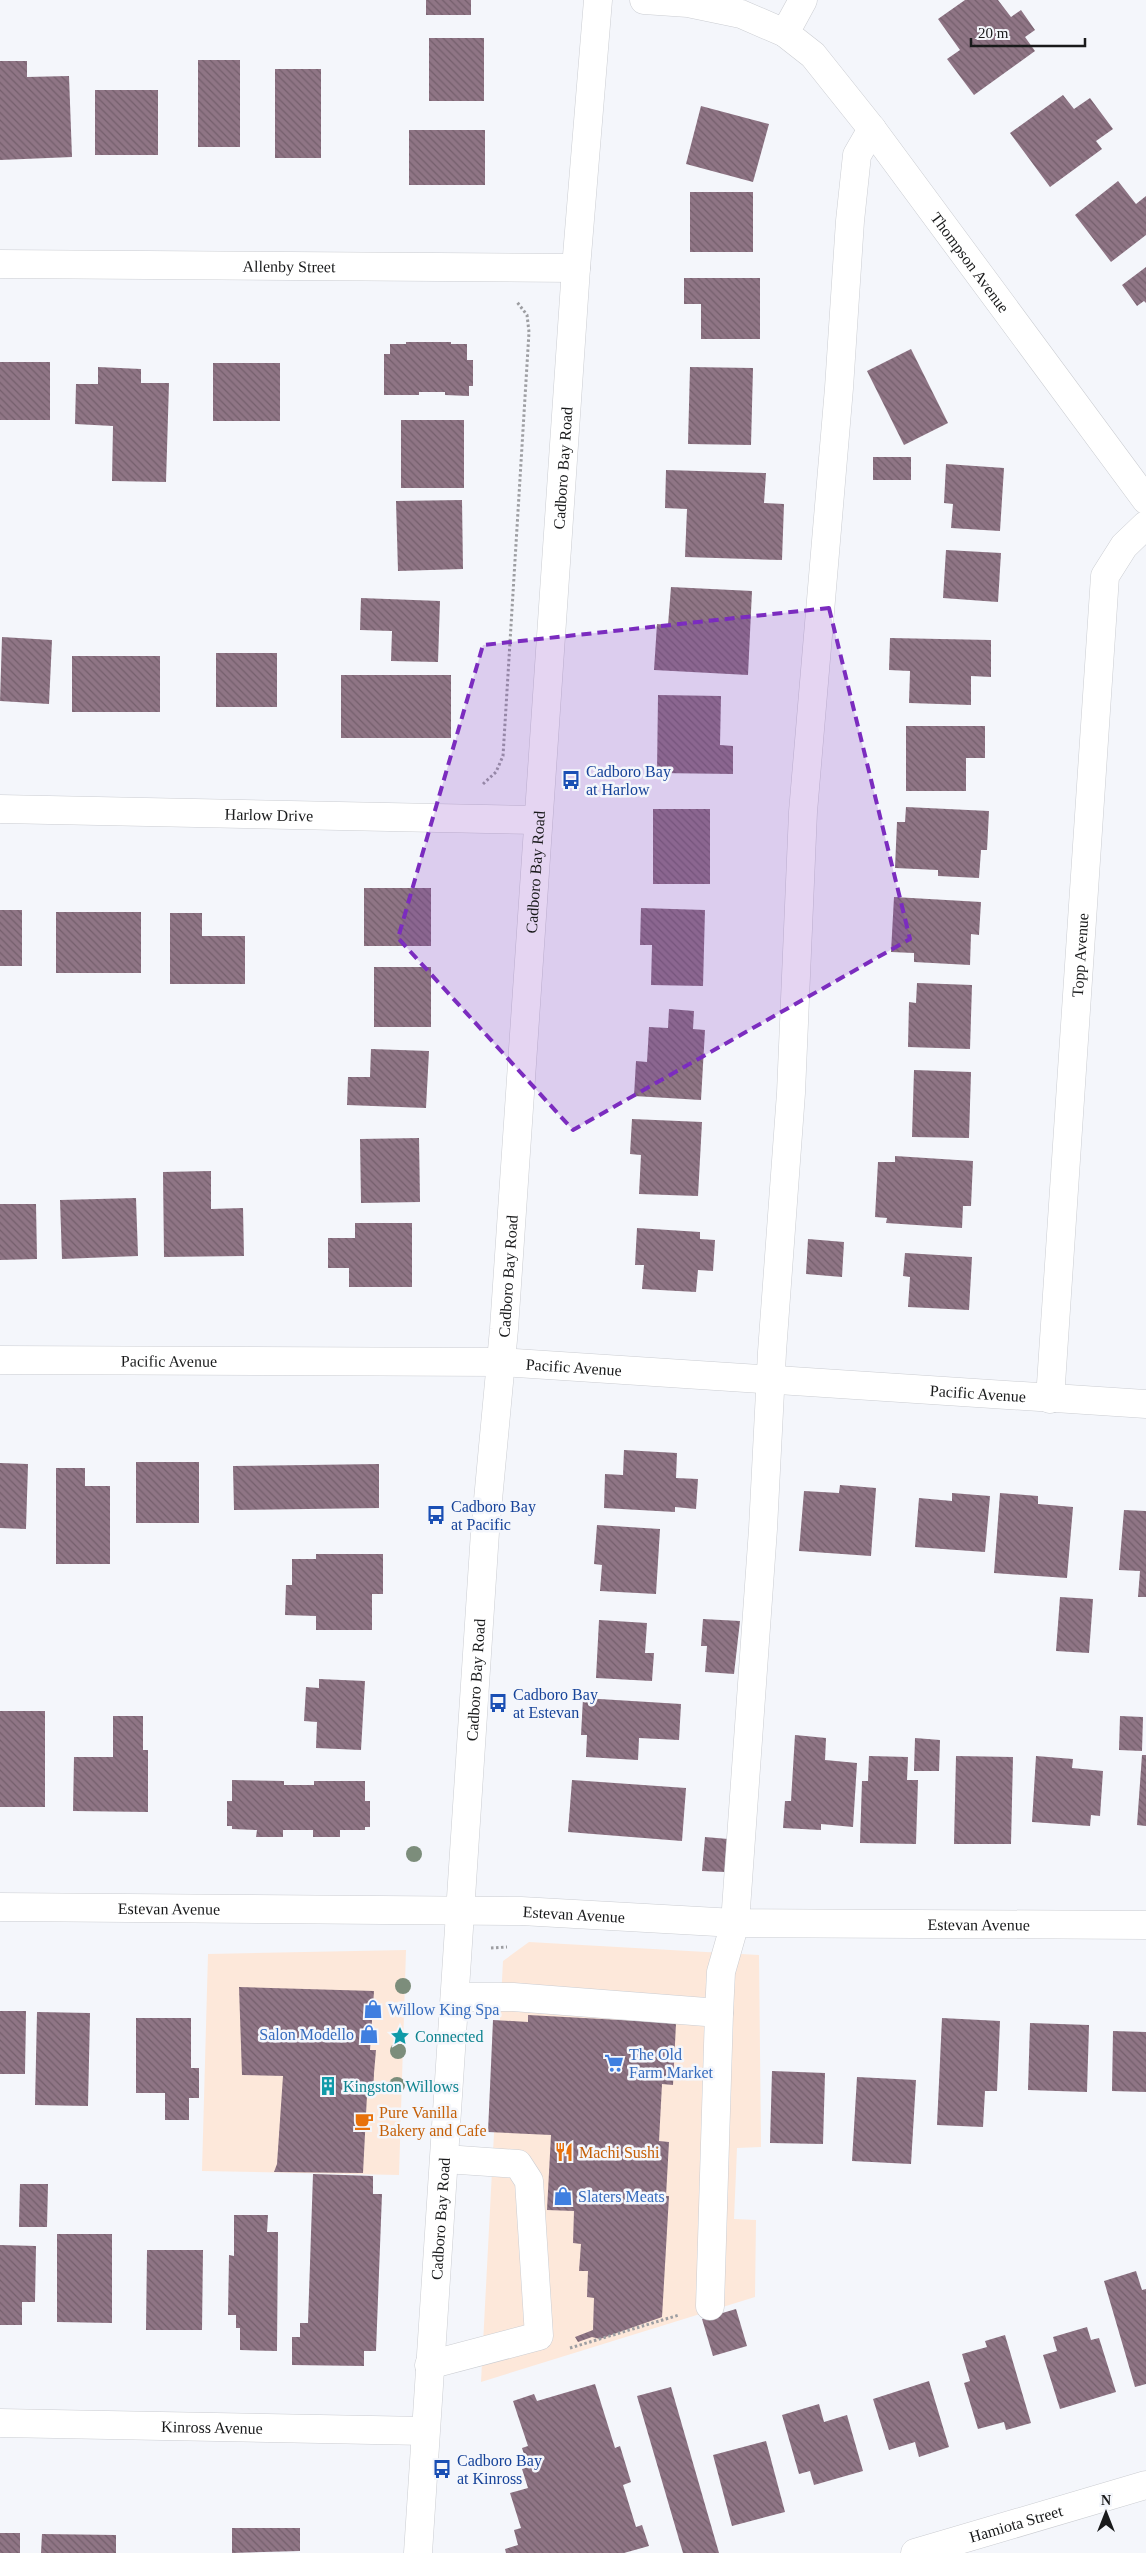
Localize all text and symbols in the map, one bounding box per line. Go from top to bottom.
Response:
scale bar [971,15,1085,47]
text: 20 m [978,25,1009,41]
street label: Thompson Avenue [928,209,1013,316]
street label: Allenby Street [242,257,336,276]
street label: Cadboro Bay Road [550,406,575,530]
place label: Cadboro Bay at Harlow [586,763,671,798]
bus stop icon: Cadboro Bay at Harlow [560,769,582,791]
street label: Harlow Drive [225,805,313,824]
street label: Cadboro Bay Road [522,810,548,934]
street label: Topp Avenue [1068,912,1091,998]
street label: Cadboro Bay Road [495,1214,520,1338]
street label: Pacific Avenue [121,1352,217,1369]
street label: Pacific Avenue [525,1355,622,1378]
street label: Pacific Avenue [929,1381,1027,1405]
place label: Cadboro Bay at Pacific [451,1498,536,1533]
bus stop icon: Cadboro Bay at Pacific [425,1504,447,1526]
street label: Cadboro Bay Road [463,1618,488,1742]
place label: Cadboro Bay at Estevan [513,1686,598,1721]
bus stop icon: Cadboro Bay at Estevan [487,1692,509,1714]
street label: Estevan Avenue [118,1899,220,1917]
street label: Estevan Avenue [522,1903,626,1925]
street label: Estevan Avenue [927,1915,1030,1933]
shop icon: Willow King Spa [362,1998,384,2020]
place label: Willow King Spa [388,2001,499,2019]
shop icon: Salon Modello [358,2023,380,2045]
place icon: Connected [389,2025,411,2047]
place label: Salon Modello [259,2026,354,2043]
place label: Connected [415,2028,483,2045]
place label: The Old Farm Market [629,2046,714,2081]
supermarket icon: The Old Farm Market [603,2052,625,2074]
building icon: Kingston Willows [317,2075,339,2097]
place label: Kingston Willows [343,2078,459,2096]
place label: Pure Vanilla Bakery and Cafe [379,2104,487,2140]
cafe icon: Pure Vanilla Bakery and Cafe [353,2110,375,2132]
restaurant icon: Machi Sushi [553,2141,575,2163]
place label: Machi Sushi [579,2144,660,2161]
street label: Cadboro Bay Road [427,2157,452,2280]
shop icon: Slaters Meats [552,2185,574,2207]
place label: Slaters Meats [578,2188,665,2205]
street label: Kinross Avenue [161,2418,263,2436]
place label: Cadboro Bay at Kinross [457,2452,542,2487]
bus stop icon: Cadboro Bay at Kinross [431,2458,453,2480]
north arrow [1081,2488,1131,2538]
text: N [1101,2493,1111,2508]
street label: Hamiota Street [967,2501,1065,2545]

